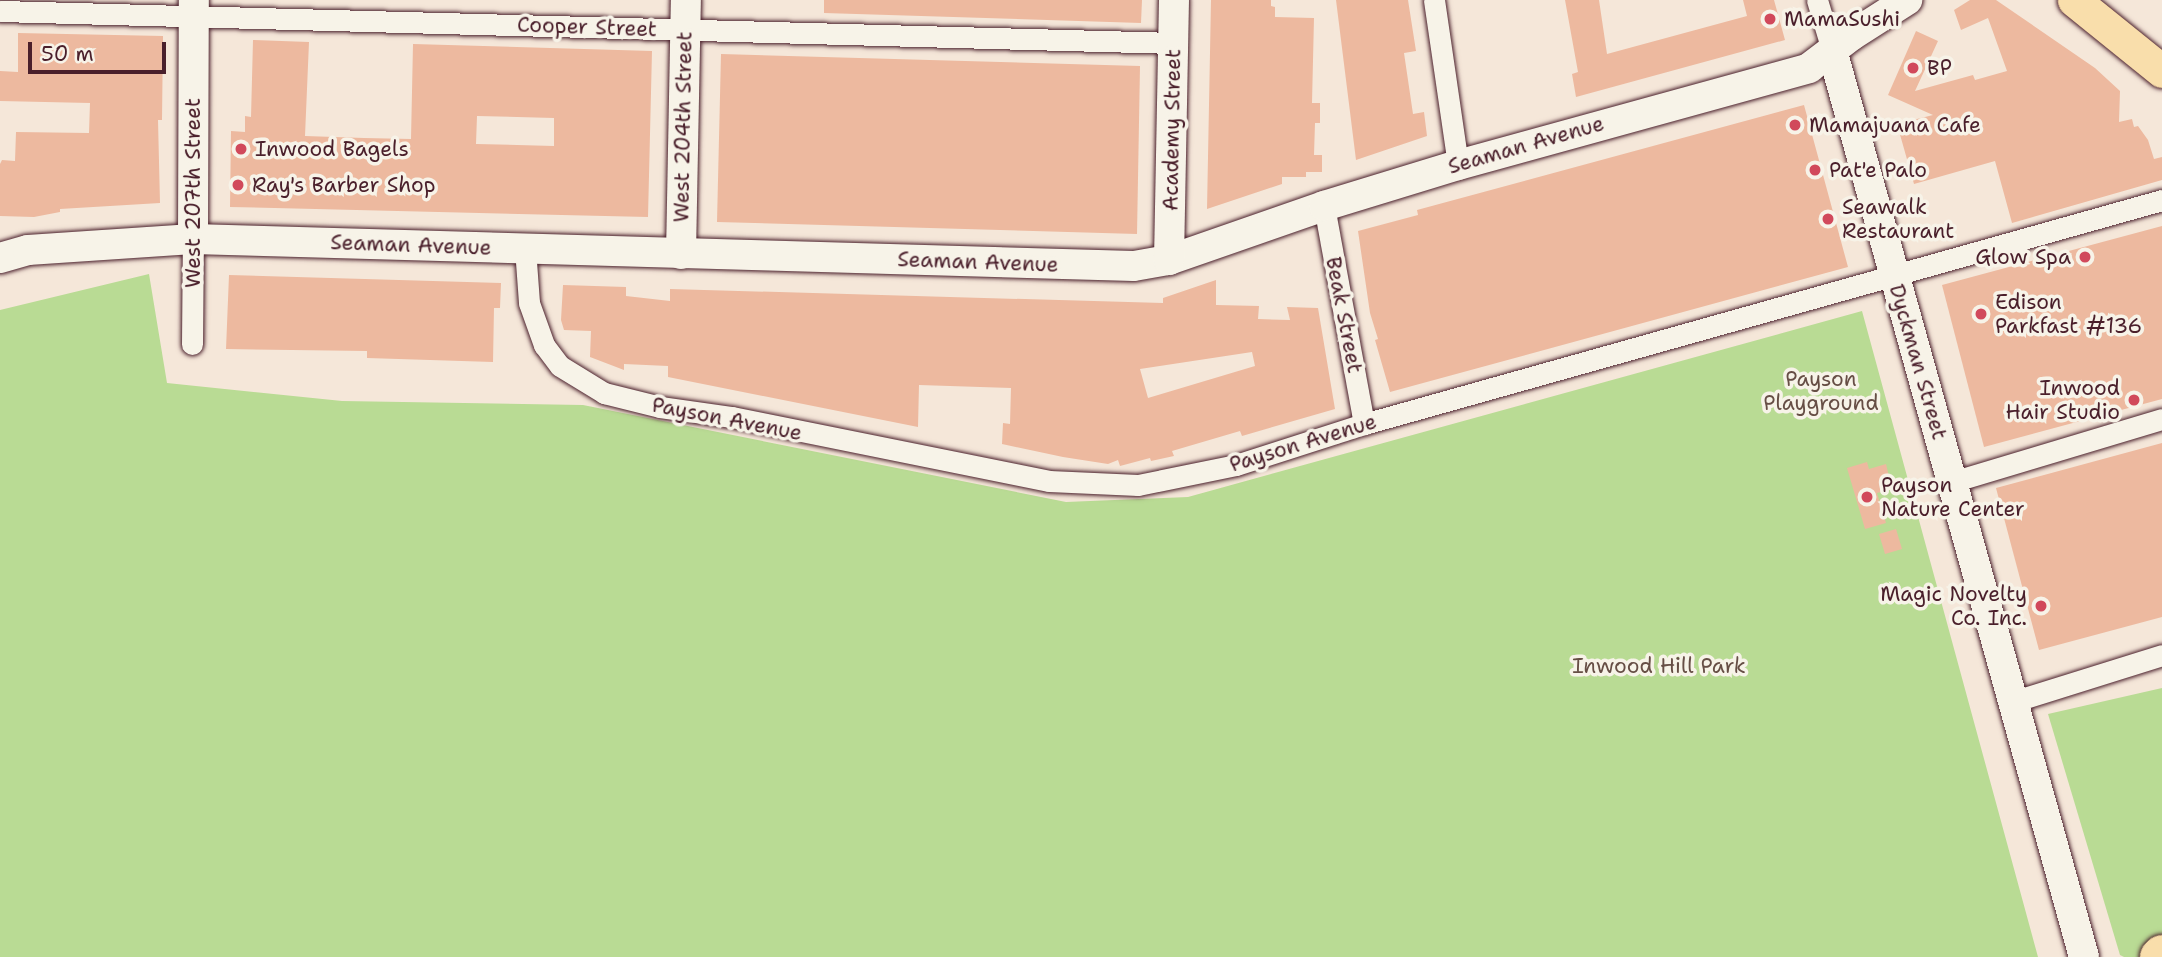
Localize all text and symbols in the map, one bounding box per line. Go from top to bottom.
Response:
place label: MamaSushi [1784,6,1900,32]
marker: MamaSushi [1762,11,1778,27]
street label: Cooper Street [517,12,657,42]
scale bar [32,28,170,72]
street label: West 204th Street [669,31,697,223]
text: 50 m [41,40,94,68]
street label: Academy Street [1158,49,1186,211]
place label: BP [1927,55,1952,81]
marker: BP [1905,60,1921,76]
street label: West 207th Street [180,98,206,288]
street label: Seaman Avenue [1445,111,1607,179]
place label: Mamajuana Cafe [1809,112,1981,138]
marker: Mamajuana Cafe [1787,117,1803,133]
place label: Inwood Bagels [255,136,409,162]
marker: Inwood Bagels [233,141,249,157]
place label: Pat'e Palo [1829,157,1927,183]
marker: Pat'e Palo [1807,162,1823,178]
place label: Ray's Barber Shop [252,172,436,198]
marker: Ray's Barber Shop [230,177,246,193]
place label: Seawalk Restaurant [1842,194,1954,244]
marker: Seawalk Restaurant [1820,211,1836,227]
street label: Seaman Avenue [330,230,492,260]
place label: Glow Spa [1975,244,2071,270]
street label: Seaman Avenue [897,247,1059,277]
marker: Glow Spa [2077,249,2093,265]
street label: Beak Street [1320,255,1368,375]
street label: Dyckman Street [1884,281,1952,443]
place label: Edison Parkfast #136 [1995,289,2142,339]
marker: Edison Parkfast #136 [1973,306,1989,322]
park label: Payson Playground [1763,366,1879,416]
place label: Inwood Hair Studio [2005,375,2120,425]
street label: Payson Avenue [650,392,804,446]
marker: Inwood Hair Studio [2126,392,2142,408]
street label: Payson Avenue [1226,409,1380,477]
place label: Payson Nature Center [1881,472,2025,522]
marker: Payson Nature Center [1859,489,1875,505]
place label: Magic Novelty Co. Inc. [1880,581,2027,631]
marker: Magic Novelty Co. Inc. [2033,598,2049,614]
park label: Inwood Hill Park [1572,653,1746,679]

